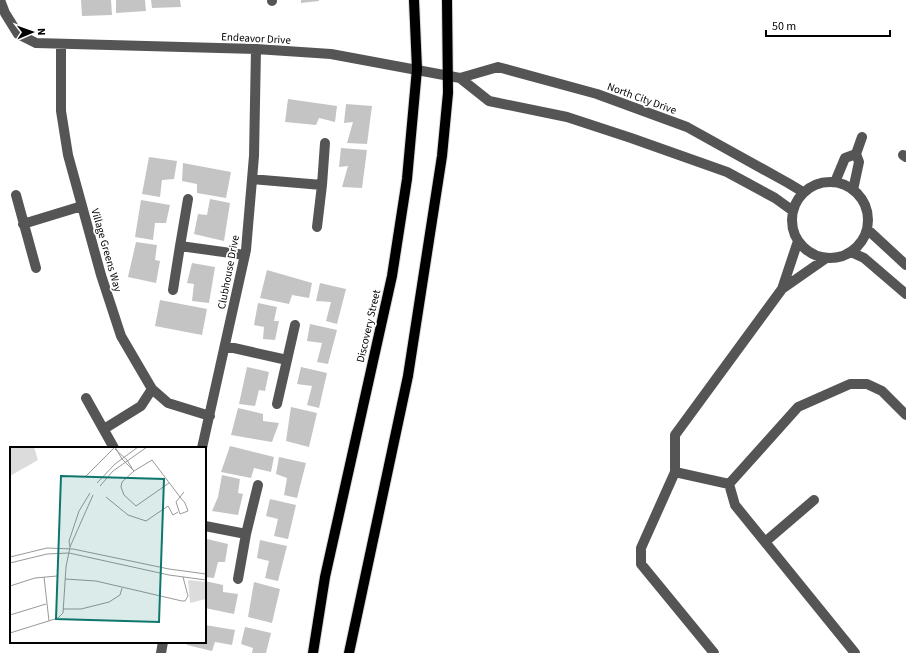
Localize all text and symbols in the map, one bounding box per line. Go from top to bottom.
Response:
north arrow [12,12,52,52]
scale bar [766,12,890,38]
text: 50 m [772,18,796,35]
text: N [34,28,49,36]
street label: Endeavor Drive [221,29,292,48]
street label: North City Drive [605,79,679,118]
street label: Village Greens Way [87,207,126,294]
street label: Clubhouse Drive [214,233,243,310]
street label: Discovery Street [353,288,384,364]
inset map [10,447,206,643]

